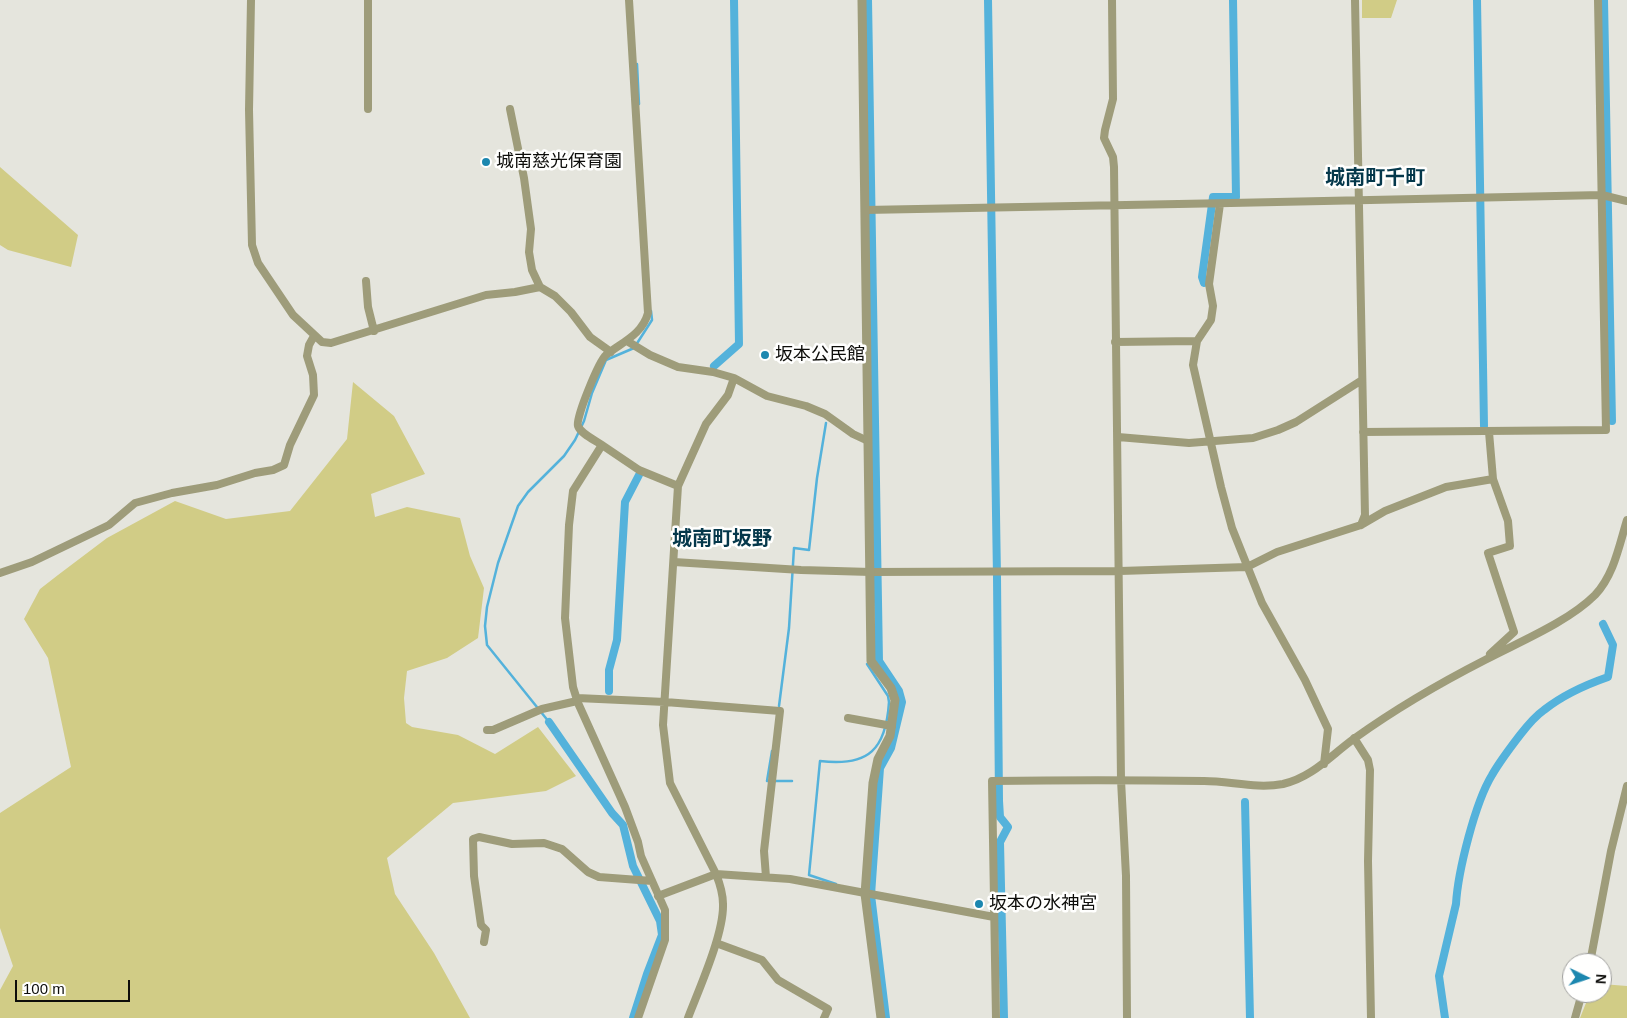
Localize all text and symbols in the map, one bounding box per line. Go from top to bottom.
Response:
place label: 城南慈光保育園 [496,151,622,173]
marker: 城南慈光保育園 [480,156,492,168]
district label: 城南町千町 [1325,166,1425,190]
place label: 坂本公民館 [775,344,865,366]
marker: 坂本公民館 [759,349,771,361]
district label: 城南町坂野 [672,527,772,551]
place label: 坂本の水神宮 [989,893,1097,915]
marker: 坂本の水神宮 [973,898,985,910]
north arrow [1562,953,1612,1003]
scale bar [18,970,132,1002]
text: N [1593,973,1609,985]
text: 100 m [23,980,65,997]

